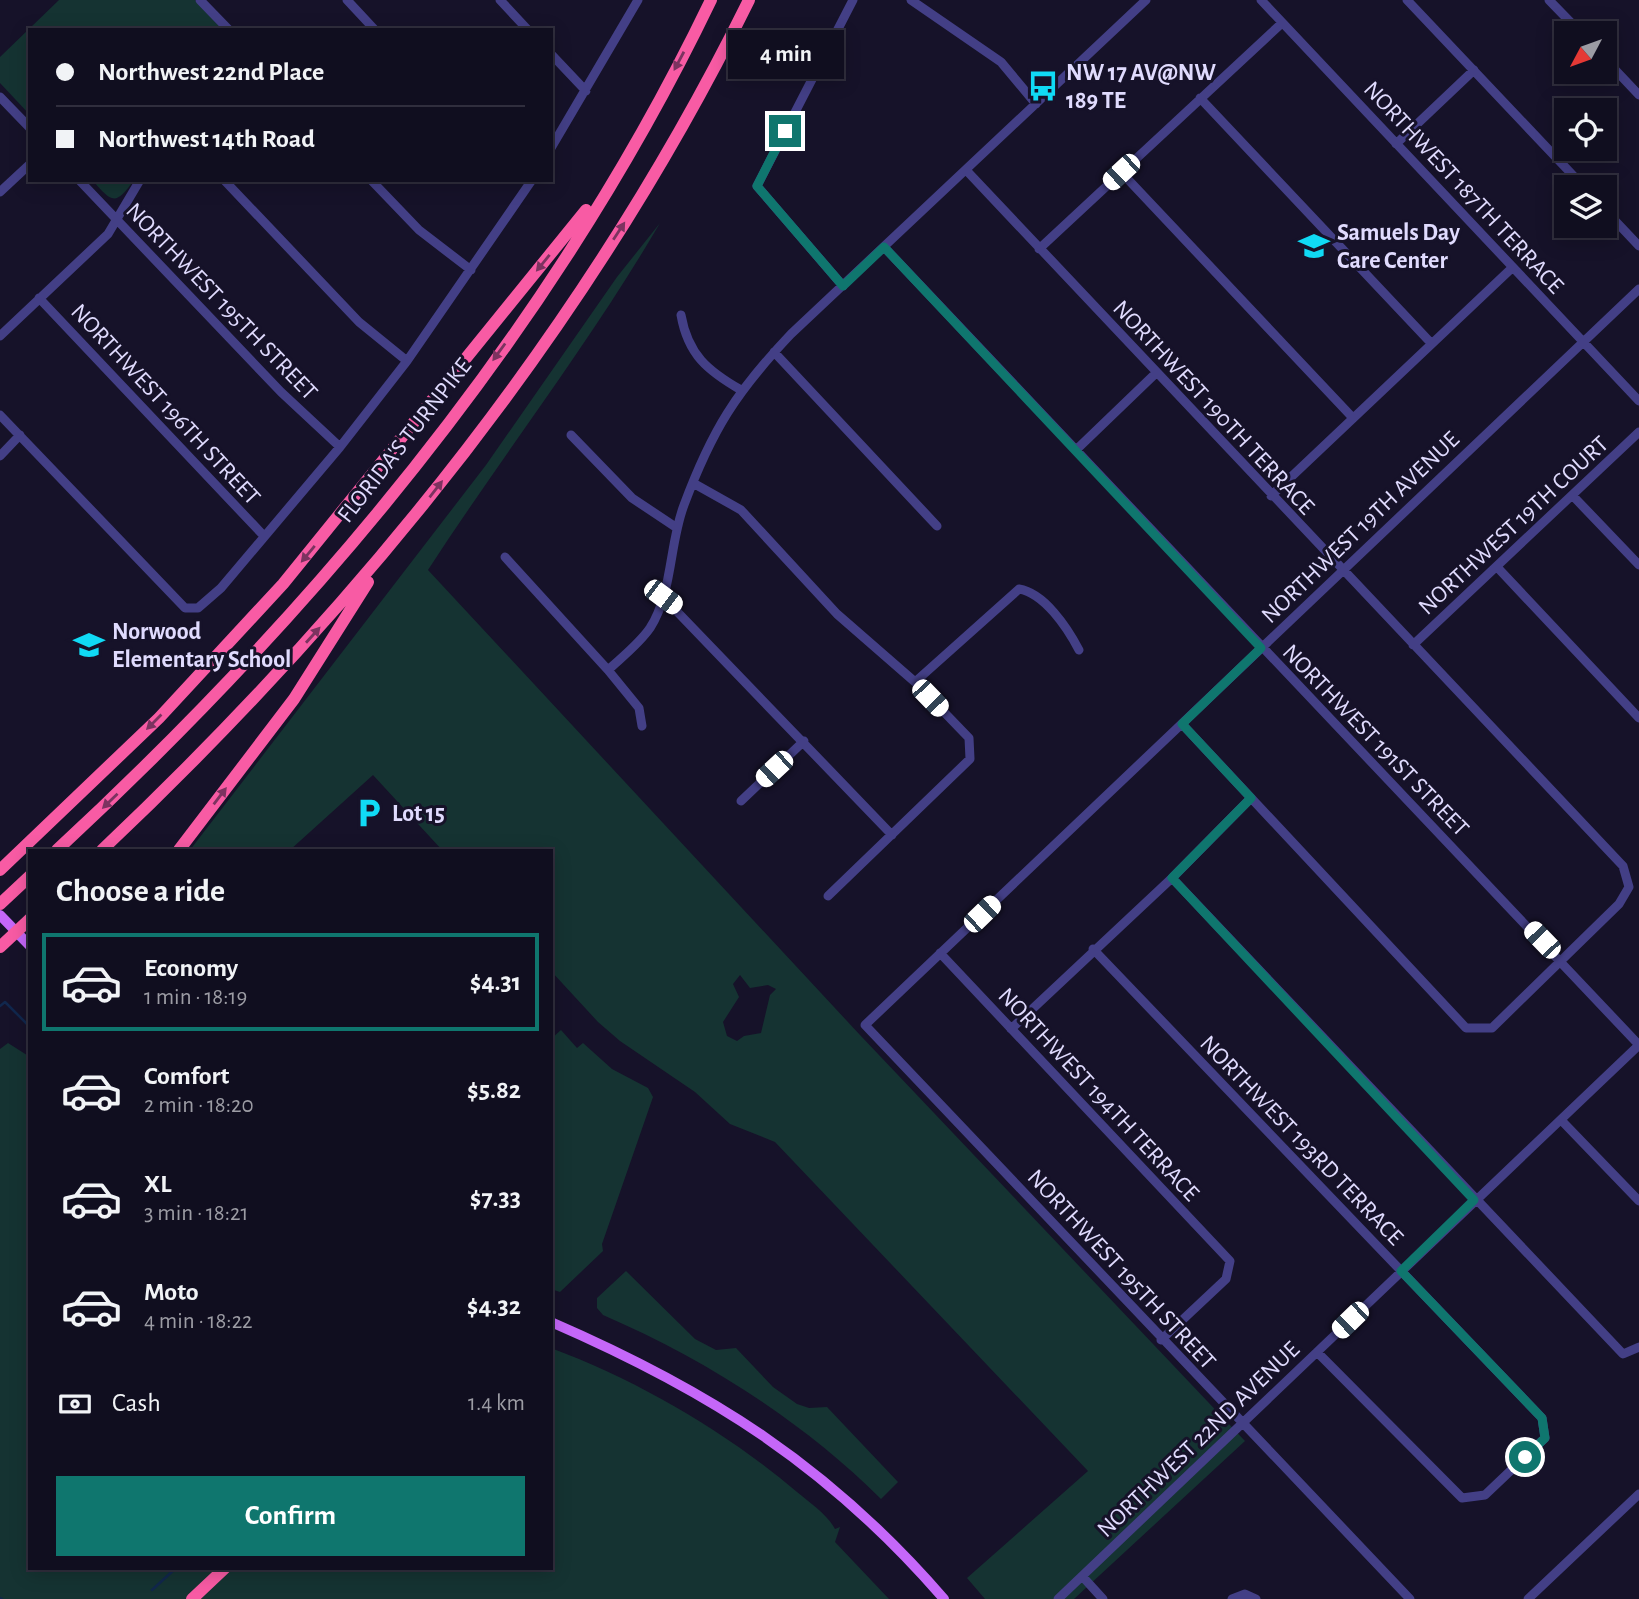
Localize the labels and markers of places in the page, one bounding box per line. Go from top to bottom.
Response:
place label: NW 17 AV@NW 189 TE [1066,61,1216,113]
bus stop icon: NW 17 AV@NW 189 TE [1026,69,1060,103]
place label: Samuels Day Care Center [1337,221,1460,273]
school or university icon: Samuels Day Care Center [1297,229,1331,263]
place label: Norwood Elementary School [112,620,291,672]
school or university icon: Norwood Elementary School [72,628,106,662]
parking icon: Lot 15 [352,796,386,830]
place label: Lot 15 [392,802,445,826]

